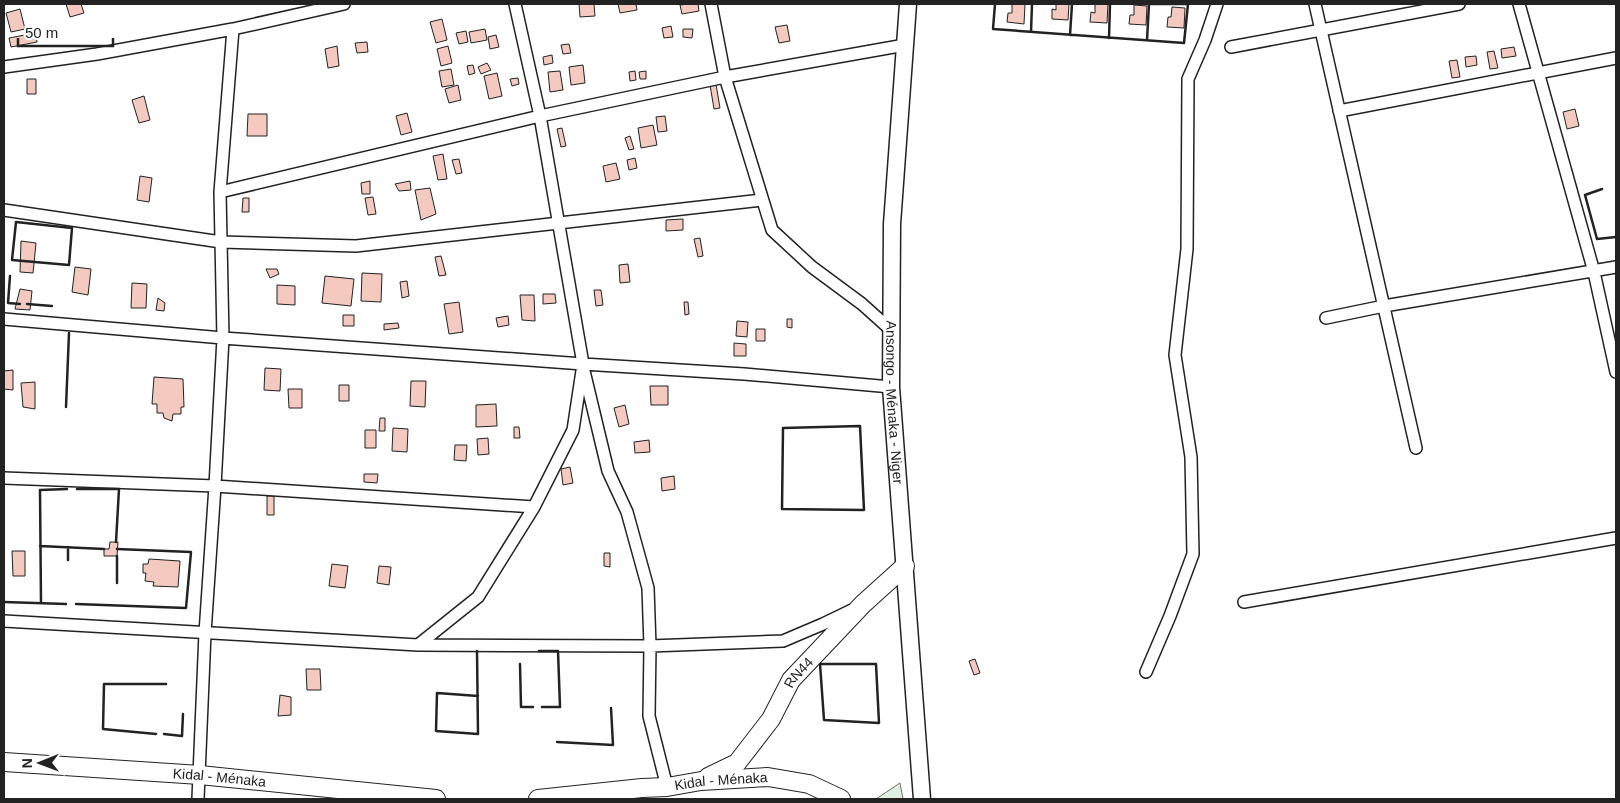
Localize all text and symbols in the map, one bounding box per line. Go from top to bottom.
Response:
scale bar [18,15,112,47]
text: 50 m [25,24,58,41]
street label: Ansongo - Ménaka - Niger [883,321,906,485]
street label: RN44 [780,654,816,690]
north arrow [15,738,65,788]
text: N [19,758,35,768]
street label: Kidal - Ménaka [172,765,267,790]
street label: Kidal - Ménaka [673,769,768,794]

